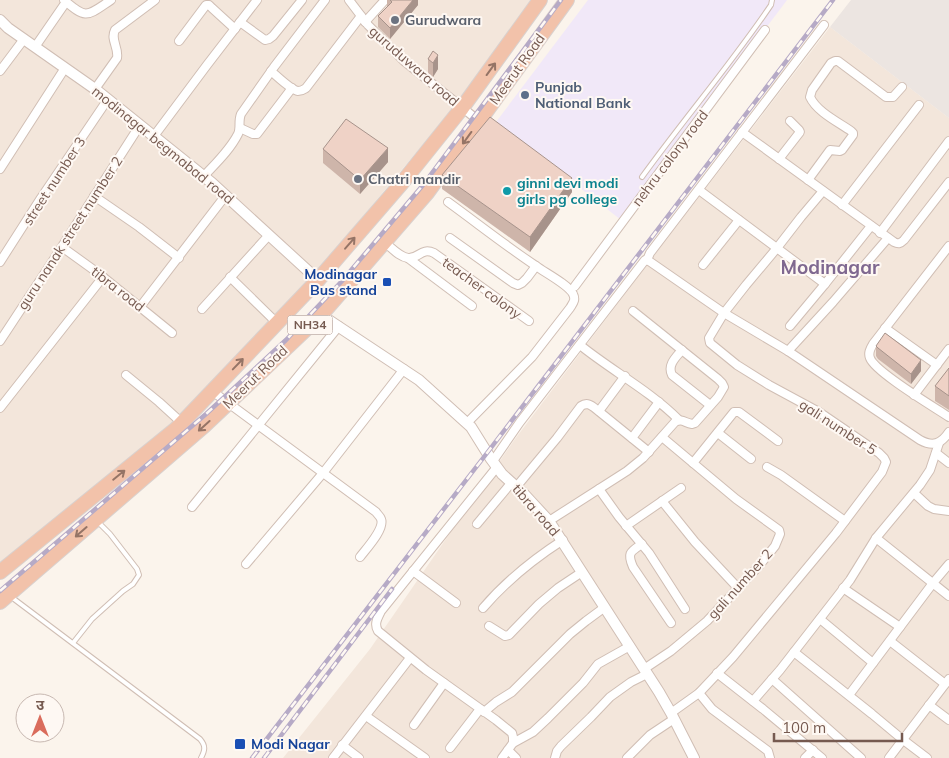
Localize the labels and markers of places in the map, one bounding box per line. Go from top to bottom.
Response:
place label: Gurudwara [405,11,481,29]
marker: Gurudwara [389,14,401,26]
place label: Punjab National Bank [535,78,631,112]
marker: Punjab National Bank [519,89,531,101]
place label: Chatri mandir [368,170,461,188]
marker: Chatri mandir [352,173,364,185]
place label: ginni devi modi girls pg college [517,174,618,208]
marker: ginni devi modi girls pg college [501,185,513,197]
place label: Modinagar Bus stand [304,265,377,299]
marker: Modinagar Bus stand [381,276,393,288]
place label: Modi Nagar [251,735,330,753]
marker: Modi Nagar [233,737,247,751]

